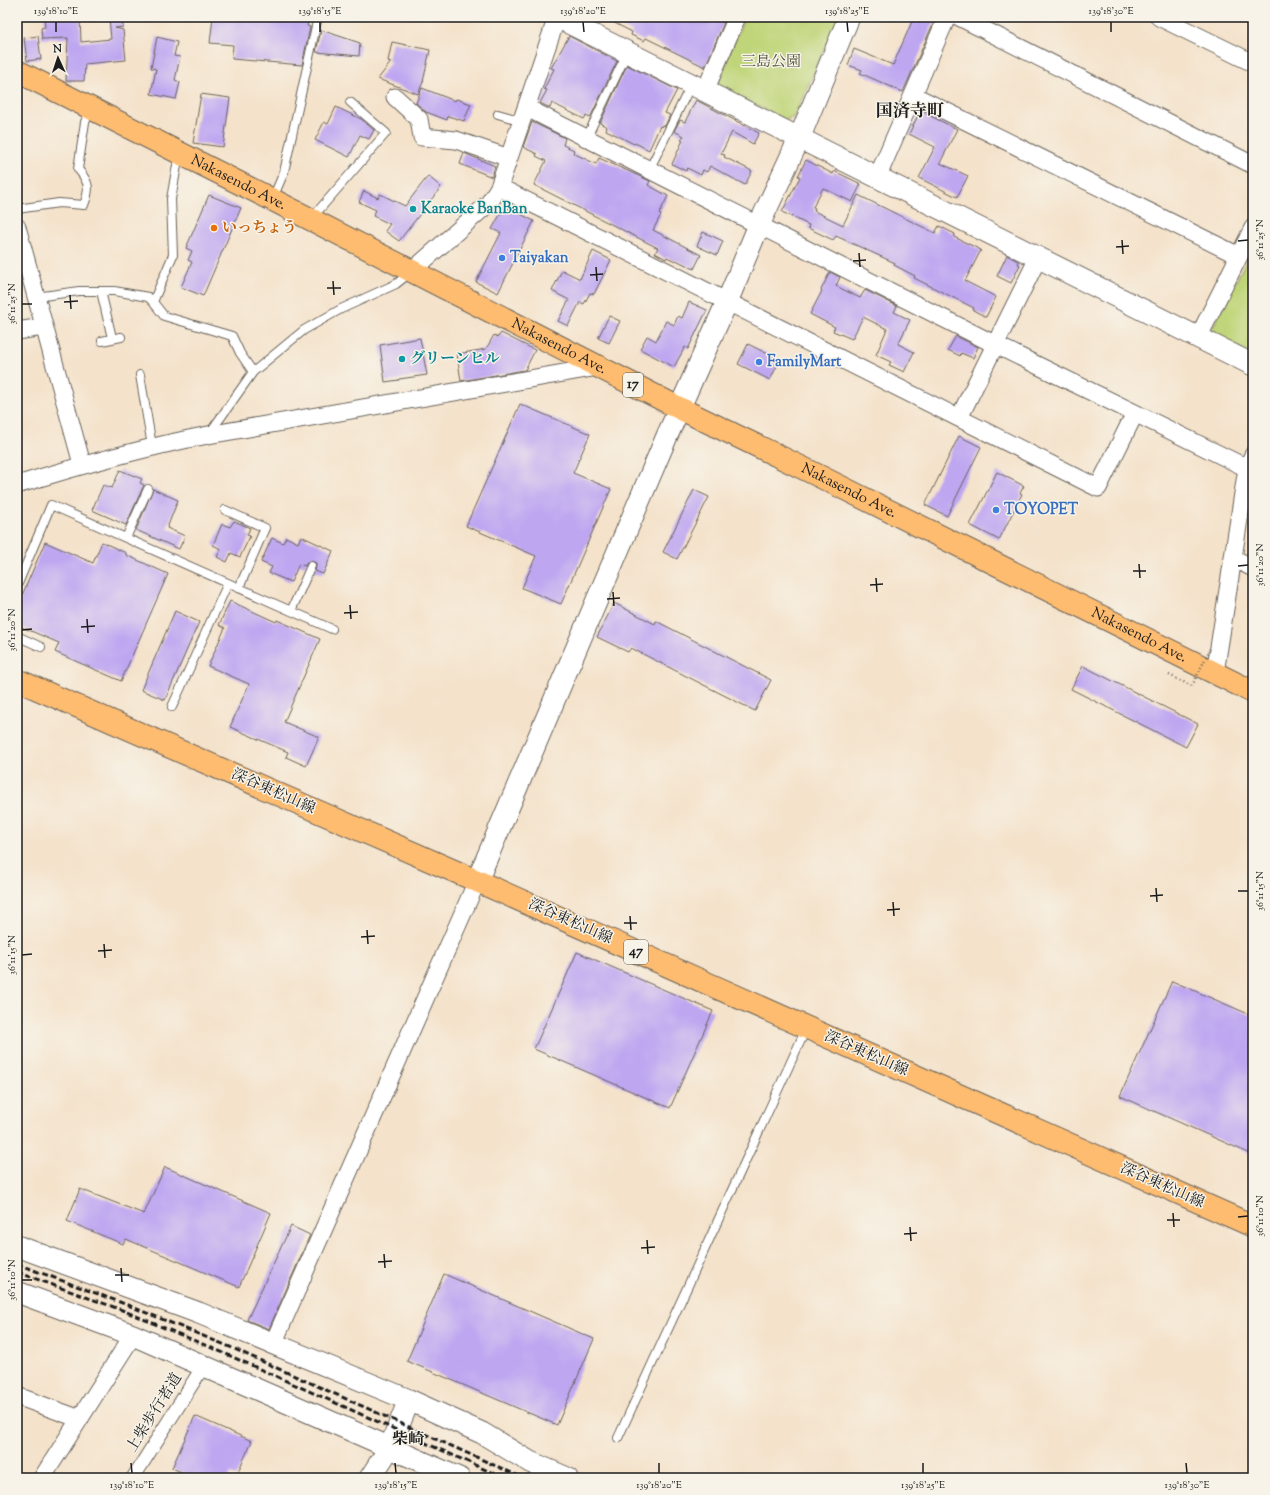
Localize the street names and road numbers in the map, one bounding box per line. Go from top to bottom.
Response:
street label: Nakasendo Ave. [187,150,290,216]
street label: Nakasendo Ave. [508,313,610,380]
road number: 17 [623,373,643,397]
street label: Nakasendo Ave. [798,458,900,524]
street label: Nakasendo Ave. [1088,603,1191,668]
street label: 深谷東松山線 [228,764,318,820]
street label: 深谷東松山線 [525,894,615,950]
road number: 47 [624,940,648,964]
street label: 深谷東松山線 [821,1026,911,1082]
street label: 深谷東松山線 [1117,1158,1207,1214]
street label: 上柴歩行者道 [122,1369,188,1457]

